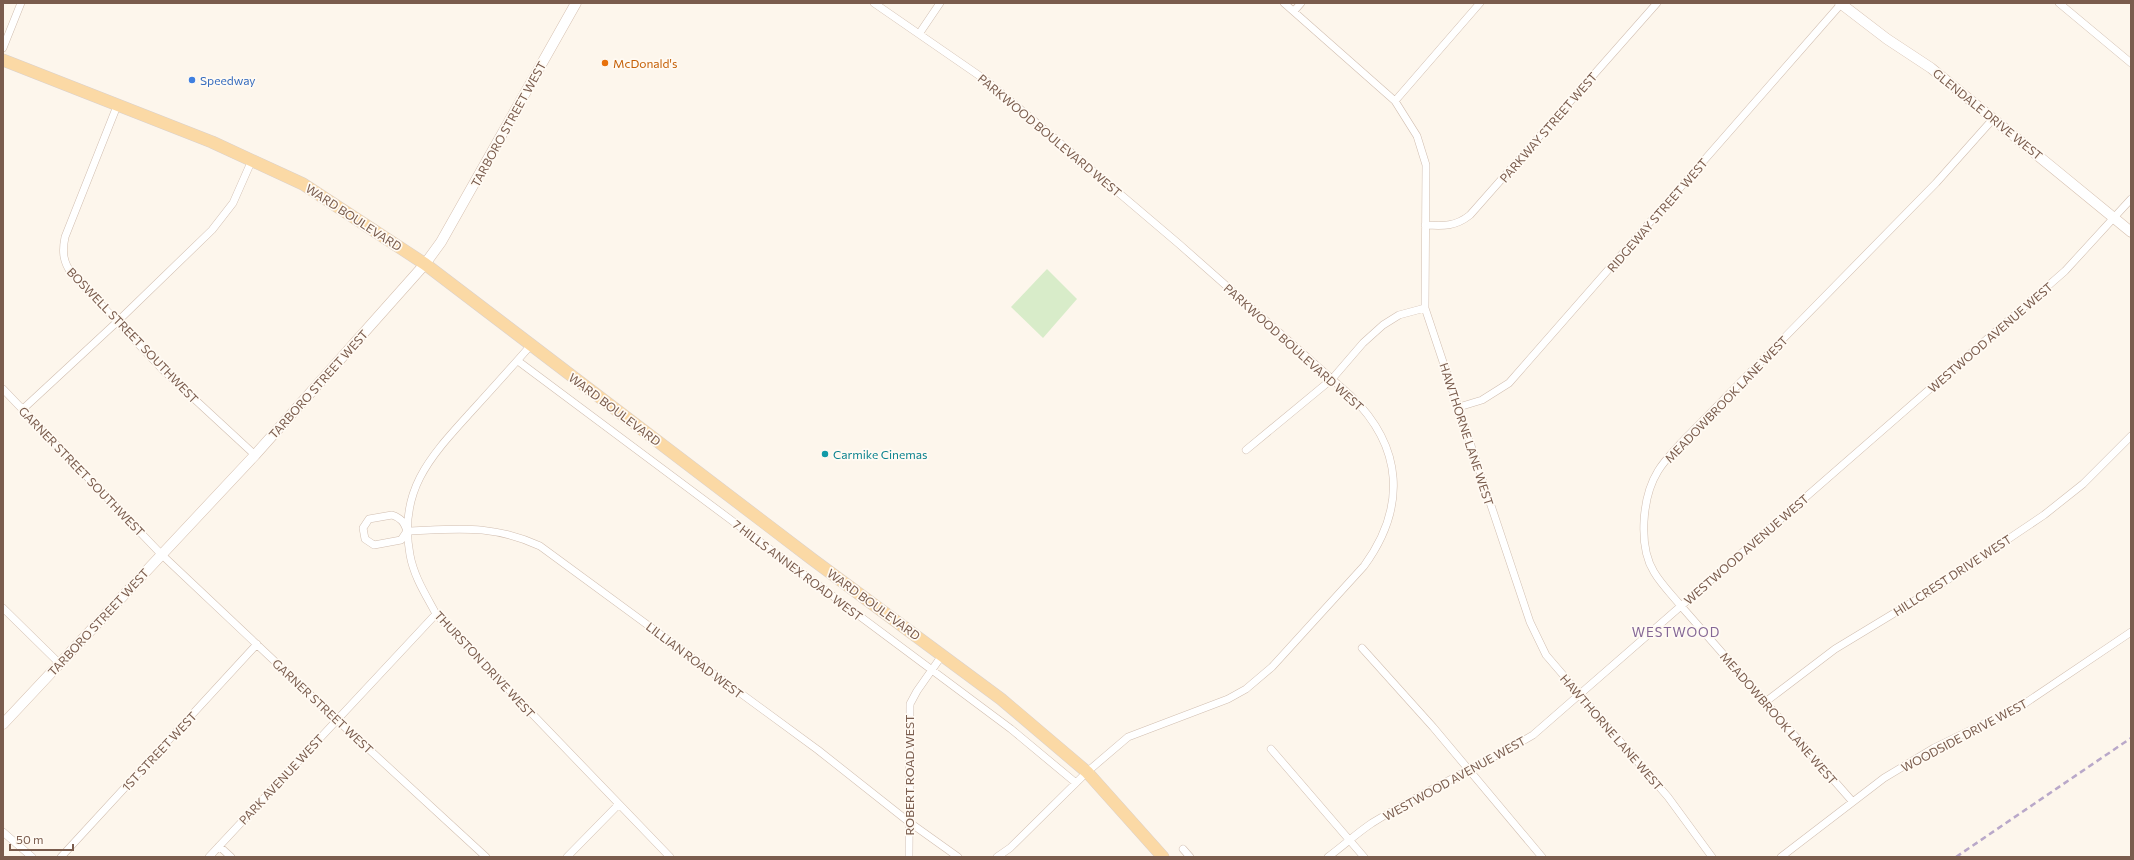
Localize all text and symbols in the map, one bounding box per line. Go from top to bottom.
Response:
place label: McDonald's [613,56,677,70]
marker: McDonald's [600,58,610,68]
street label: TARBORO STREET WEST [468,59,549,189]
street label: GLENDALE DRIVE WEST [1930,66,2046,163]
street label: PARKWAY STREET WEST [1497,69,1600,185]
street label: PARKWOOD BOULEVARD WEST [975,71,1125,199]
place label: Speedway [200,73,256,87]
marker: Speedway [187,75,197,85]
street label: RIDGEWAY STREET WEST [1604,155,1710,275]
street label: WARD BOULEVARD [303,181,405,253]
street label: BOSWELL STREET SOUTHWEST [64,264,202,406]
street label: WESTWOOD AVENUE WEST [1925,279,2055,395]
street label: PARKWOOD BOULEVARD WEST [1221,281,1367,414]
street label: TARBORO STREET WEST [266,327,371,441]
street label: MEADOWBROOK LANE WEST [1662,333,1791,465]
street label: HAWTHORNE LANE WEST [1437,361,1497,507]
street label: WARD BOULEVARD [566,370,664,448]
street label: GARNER STREET SOUTHWEST [16,403,148,539]
place label: Carmike Cinemas [833,447,927,461]
marker: Carmike Cinemas [820,449,830,459]
street label: WESTWOOD AVENUE WEST [1681,491,1811,607]
street label: 7 HILLS ANNEX ROAD WEST [730,517,866,624]
street label: HILLCREST DRIVE WEST [1890,531,2014,618]
street label: TARBORO STREET WEST [45,565,151,678]
street label: WARD BOULEVARD [825,566,923,643]
street label: THURSTON DRIVE WEST [432,608,538,720]
street label: LILLIAN ROAD WEST [644,619,746,701]
district label: WESTWOOD [1632,624,1720,640]
street label: MEADOWBROOK LANE WEST [1718,649,1840,787]
street label: GARNER STREET WEST [270,656,376,756]
street label: HAWTHORNE LANE WEST [1558,671,1666,793]
street label: WOODSIDE DRIVE WEST [1899,696,2030,774]
street label: 1ST STREET WEST [119,708,199,793]
street label: ROBERT ROAD WEST [902,714,916,835]
street label: PARK AVENUE WEST [236,731,326,827]
street label: WESTWOOD AVENUE WEST [1380,733,1528,823]
scale bar [10,826,73,852]
text: 50 m [16,832,44,846]

